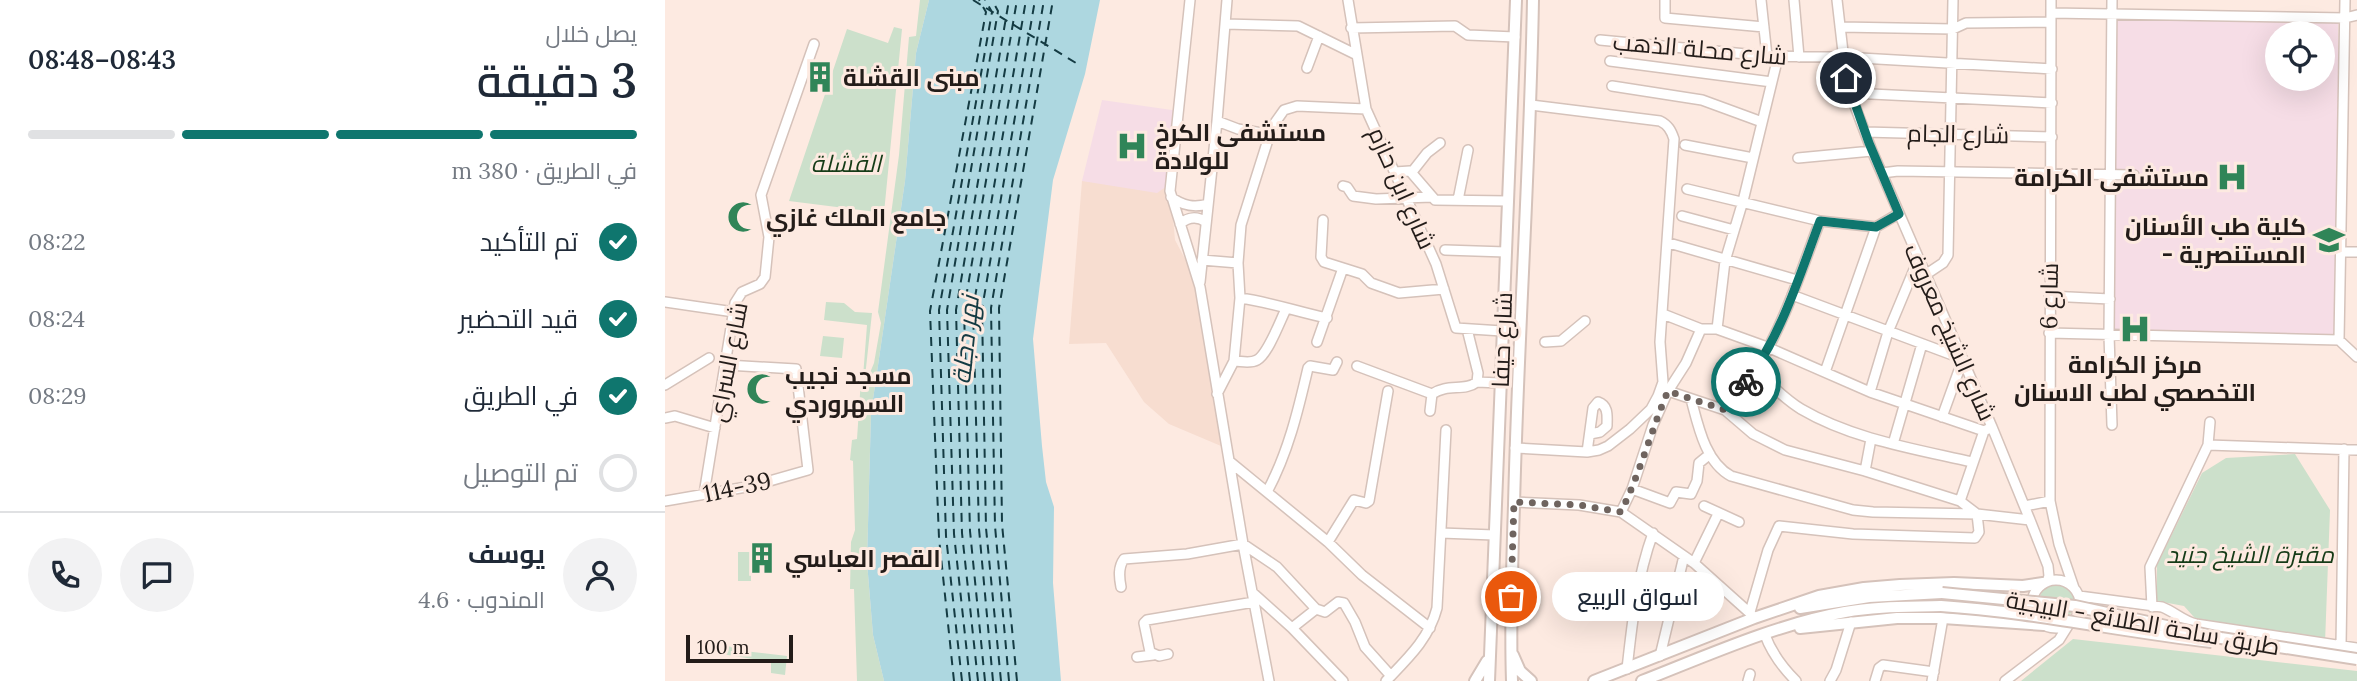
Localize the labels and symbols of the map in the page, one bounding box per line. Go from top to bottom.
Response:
street label: شارع محلة الذهب [1611,26,1788,73]
pin [1816,48,1876,108]
building icon: مبنى القشلة [803,60,837,94]
place label: مبنى القشلة [843,62,980,93]
place label: مستشفى الكرخ للولادة [1155,117,1326,176]
street label: شارع الجام [1907,118,2009,151]
street label: شارع ابن حازم [1360,122,1443,254]
hospital icon: مستشفى الكرخ للولادة [1115,129,1149,163]
park label: القشلة [811,148,884,179]
hospital icon: مستشفى الكرامة [2215,160,2249,194]
place label: مستشفى الكرامة [2014,162,2209,193]
mosque icon: جامع الملك غازي [726,200,760,234]
place label: جامع الملك غازي [766,202,946,237]
place label: كلية طب الأسنان - المستنصرية [2125,211,2306,270]
school or university icon: كلية طب الأسنان - المستنصرية [2312,223,2346,257]
street label: شارع الشيخ معروف [1896,239,2003,426]
street label: شارع 6 [2033,262,2066,330]
water label: نهر دجلة [944,291,986,386]
street label: شارع حيفا [1485,292,1520,388]
street label: شارع السراي [701,300,758,425]
hospital icon: مركز الكرامة التخصصي لطب الاسنان [2118,312,2152,346]
courier [1711,347,1781,417]
place label: مركز الكرامة التخصصي لطب الاسنان [2014,349,2256,411]
place label: مسجد نجيب السهروردي [785,360,912,423]
mosque icon: مسجد نجيب السهروردي [745,372,779,406]
street label: 114-39 [700,465,774,509]
park label: مقبرة الشيخ جنيد [2166,539,2334,571]
building icon: القصر العباسي [745,541,779,575]
place label: القصر العباسي [785,543,941,578]
pin [1481,567,1541,627]
callout: اسواق الربيع [1553,572,1725,622]
street label: طريق ساحة الطلائع - البيجية [2004,584,2282,663]
scale bar [686,632,793,664]

